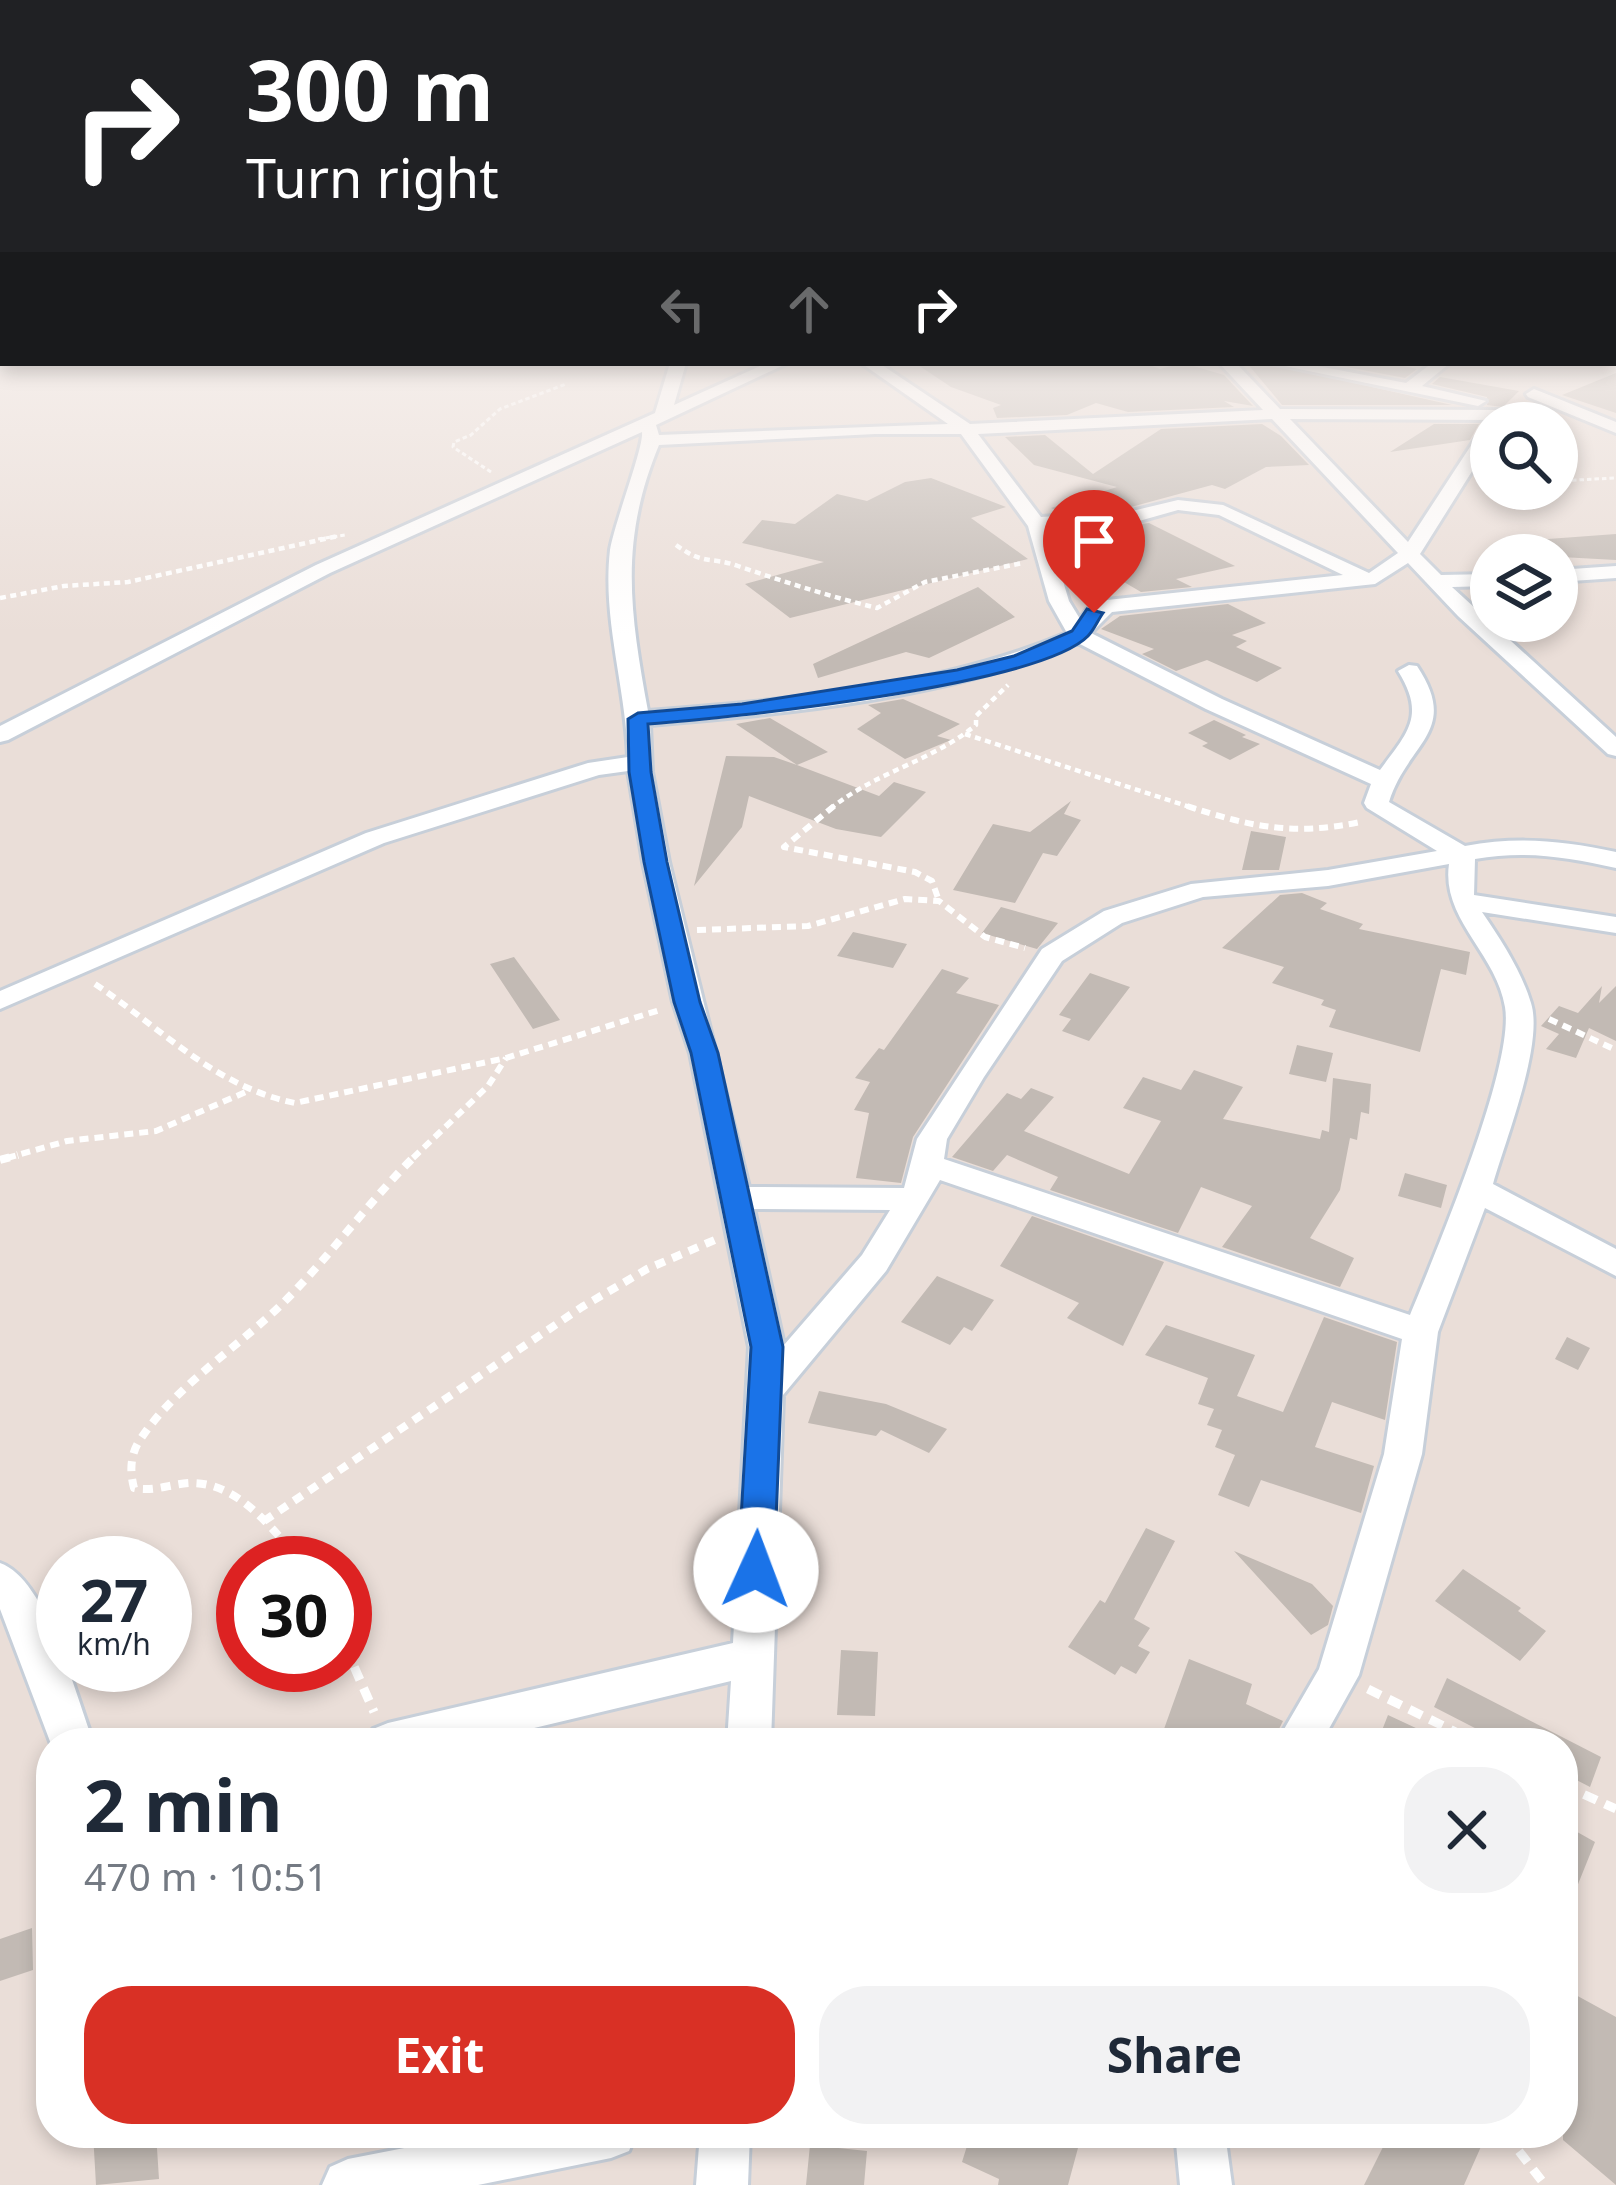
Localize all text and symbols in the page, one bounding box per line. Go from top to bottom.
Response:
text: 300 m [246,31,494,146]
icon: right [48,48,204,204]
text: Turn right [246,140,499,214]
icon: left [650,276,716,342]
icon: ahead [776,276,842,342]
icon: right [902,276,968,342]
map controls [1470,402,1578,642]
button: search [1470,402,1578,510]
pin [1043,490,1145,613]
icon: arrive [1061,508,1127,574]
button: layers [1470,534,1578,642]
position arrow [693,1507,819,1633]
speed limit sign: 30 [216,1536,372,1692]
text: 27 [80,1558,148,1640]
text: km/h [77,1623,151,1664]
text: 2 min [84,1755,282,1853]
button: close [1404,1767,1530,1893]
text: 470 m · 10:51 [84,1849,328,1902]
button: Exit [84,1986,795,2124]
button: Share [819,1986,1530,2124]

